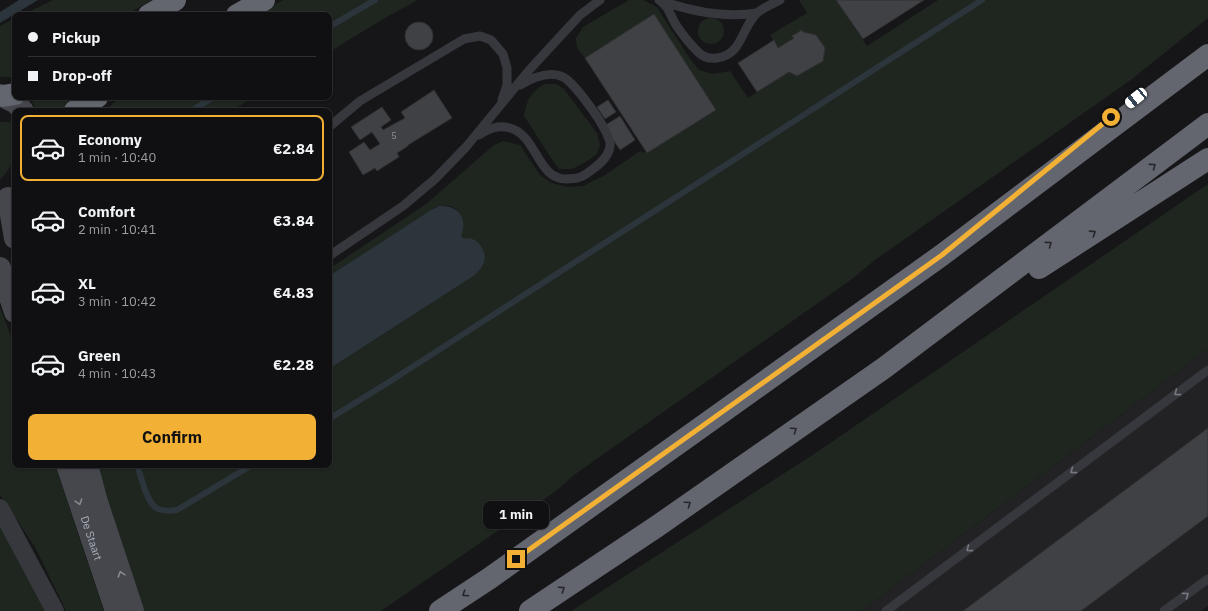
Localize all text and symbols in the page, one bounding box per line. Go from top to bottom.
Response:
text: Pickup [52,28,100,47]
text: Drop-off [52,66,112,85]
car [1123,86,1149,110]
route start [1102,108,1120,126]
icon: car [30,130,66,166]
text: Economy [78,130,142,149]
house number: 5 [391,130,397,141]
text: €2.84 [273,139,314,158]
text: 1 min · 10:40 [78,149,156,166]
one-way arrow [1149,163,1156,170]
icon: car [30,202,66,238]
text: Comfort [78,202,135,221]
text: €3.84 [273,211,314,230]
text: 2 min · 10:41 [78,221,156,238]
one-way arrow [1089,230,1096,238]
one-way arrow [1045,241,1052,248]
icon: car [30,274,66,310]
text: XL [78,274,96,293]
text: €4.83 [273,283,314,302]
text: 3 min · 10:42 [78,293,156,310]
icon: car [30,346,66,382]
text: Green [78,346,121,365]
text: €2.28 [273,355,314,374]
text: 4 min · 10:43 [78,365,156,382]
one-way arrow [1174,389,1181,396]
button: Confirm [28,414,316,460]
one-way arrow [790,428,797,435]
one-way arrow [1070,466,1077,473]
one-way arrow [75,498,83,505]
callout: 1 min [483,501,549,529]
one-way arrow [683,502,690,509]
text: 1 min [499,506,533,523]
street label: De Staart [78,514,106,562]
one-way arrow [966,544,973,551]
route end [507,550,525,568]
one-way arrow [117,571,125,578]
one-way arrow [558,587,565,594]
one-way arrow [462,589,469,597]
one-way arrow [1182,592,1189,600]

